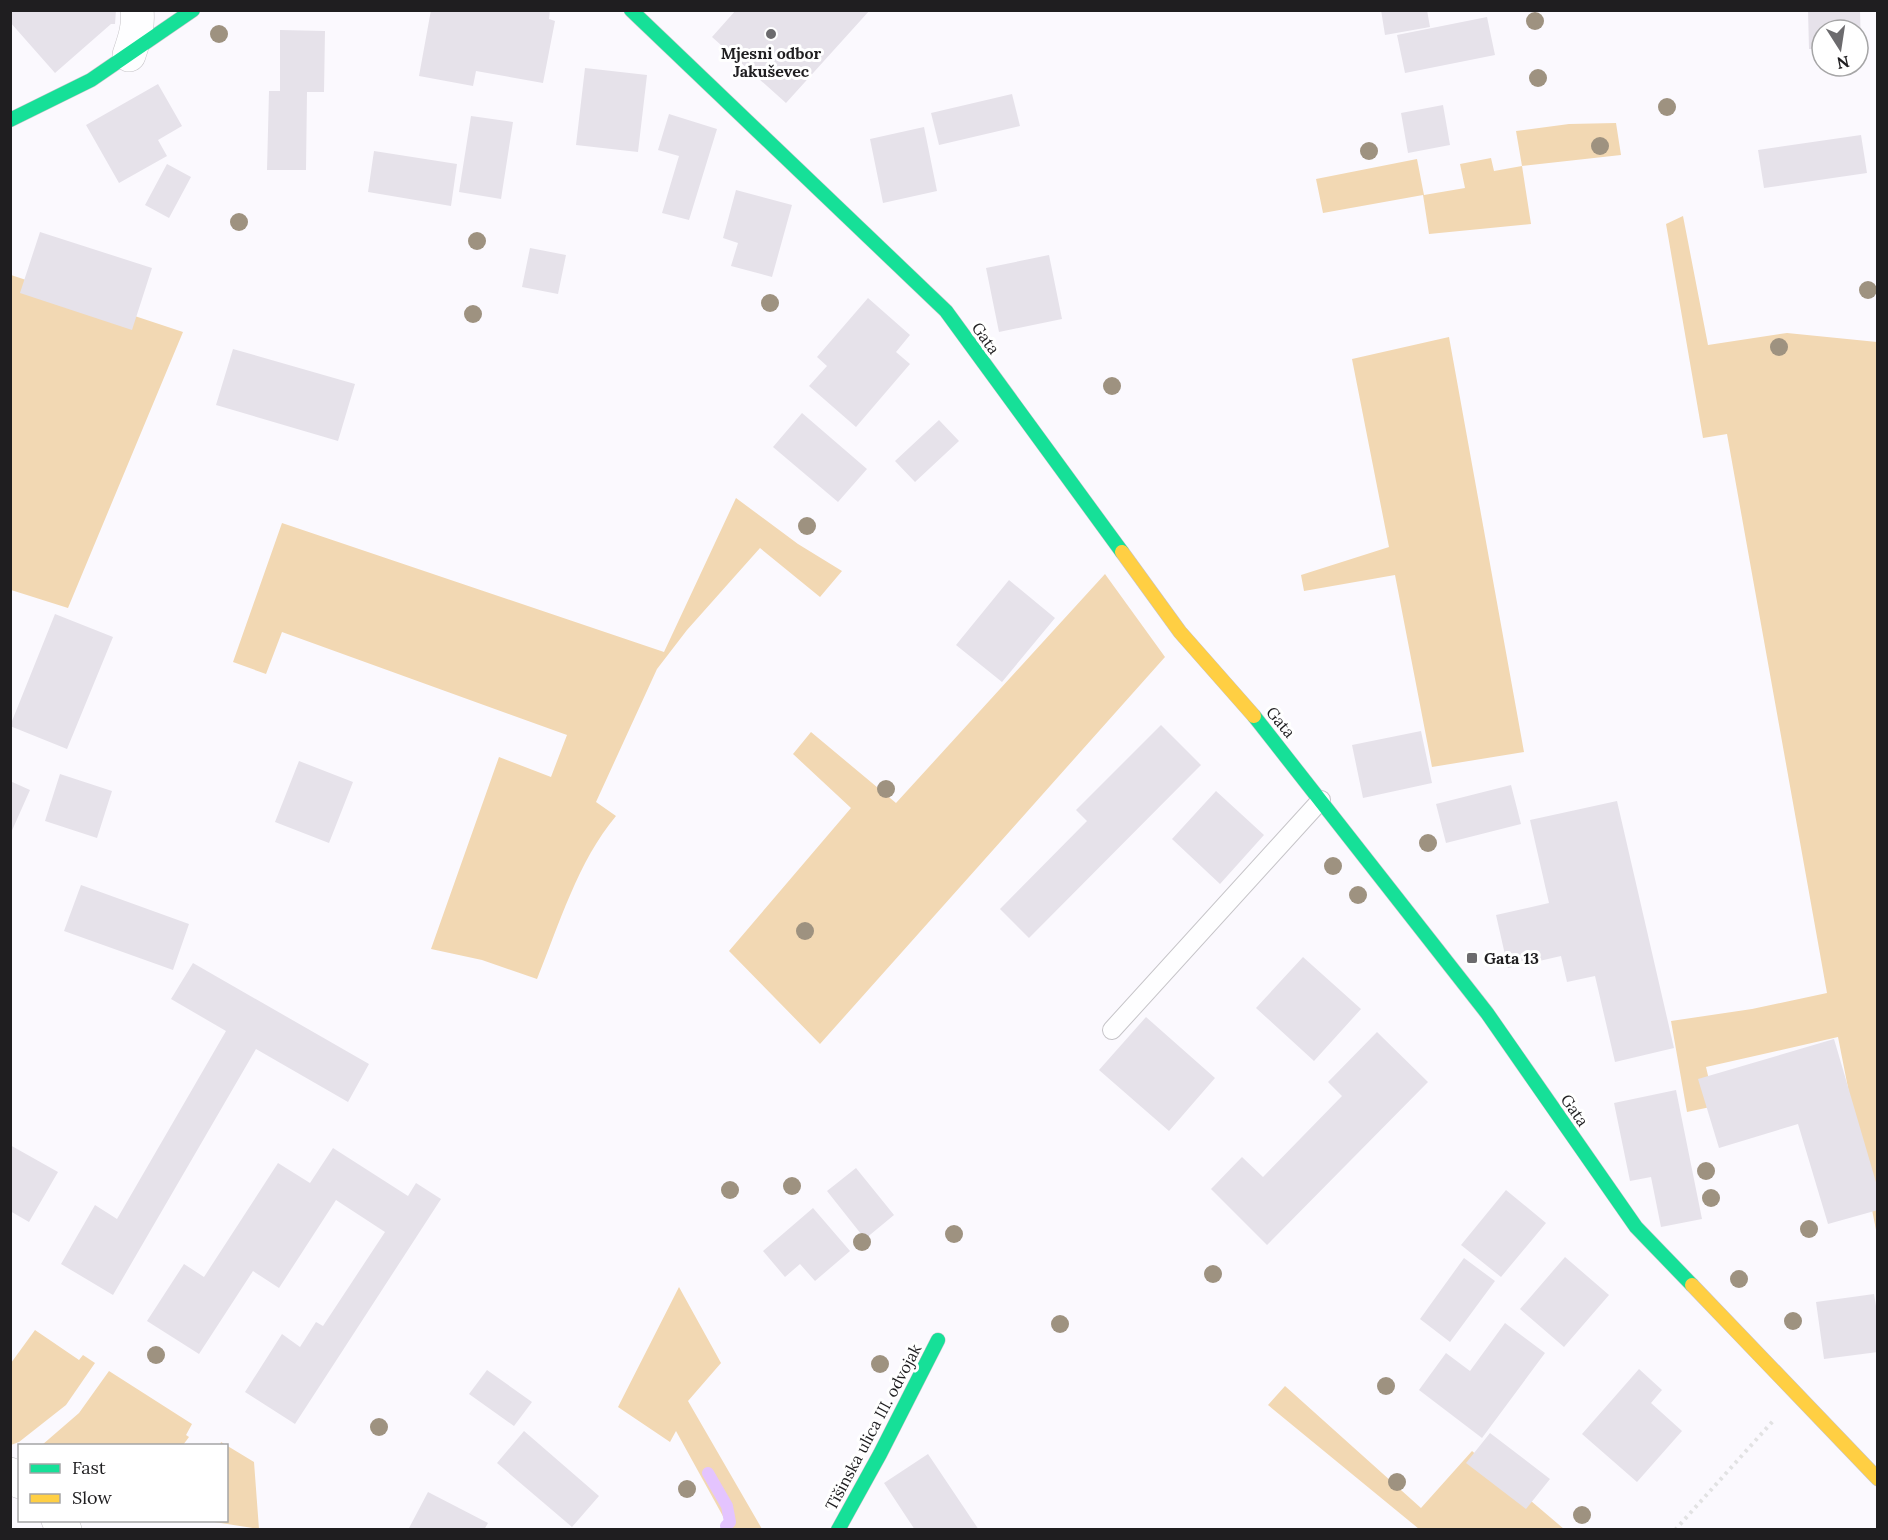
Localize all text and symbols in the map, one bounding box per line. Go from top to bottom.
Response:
north arrow [1810,18,1870,78]
marker: Mjesni odbor Jakuševec [764,27,778,41]
place label: Mjesni odbor Jakuševec [721,43,822,81]
text: N [1835,52,1851,74]
street label: Gata [968,318,1004,358]
street label: Gata [1262,702,1300,742]
place label: Gata 13 [1484,948,1539,968]
marker: Gata 13 [1465,951,1479,965]
street label: Gata [1557,1090,1593,1130]
street label: Tišinska ulica III. odvojak [821,1340,926,1514]
legend [18,1444,228,1522]
text: Fast [72,1456,106,1479]
text: Slow [72,1486,112,1509]

